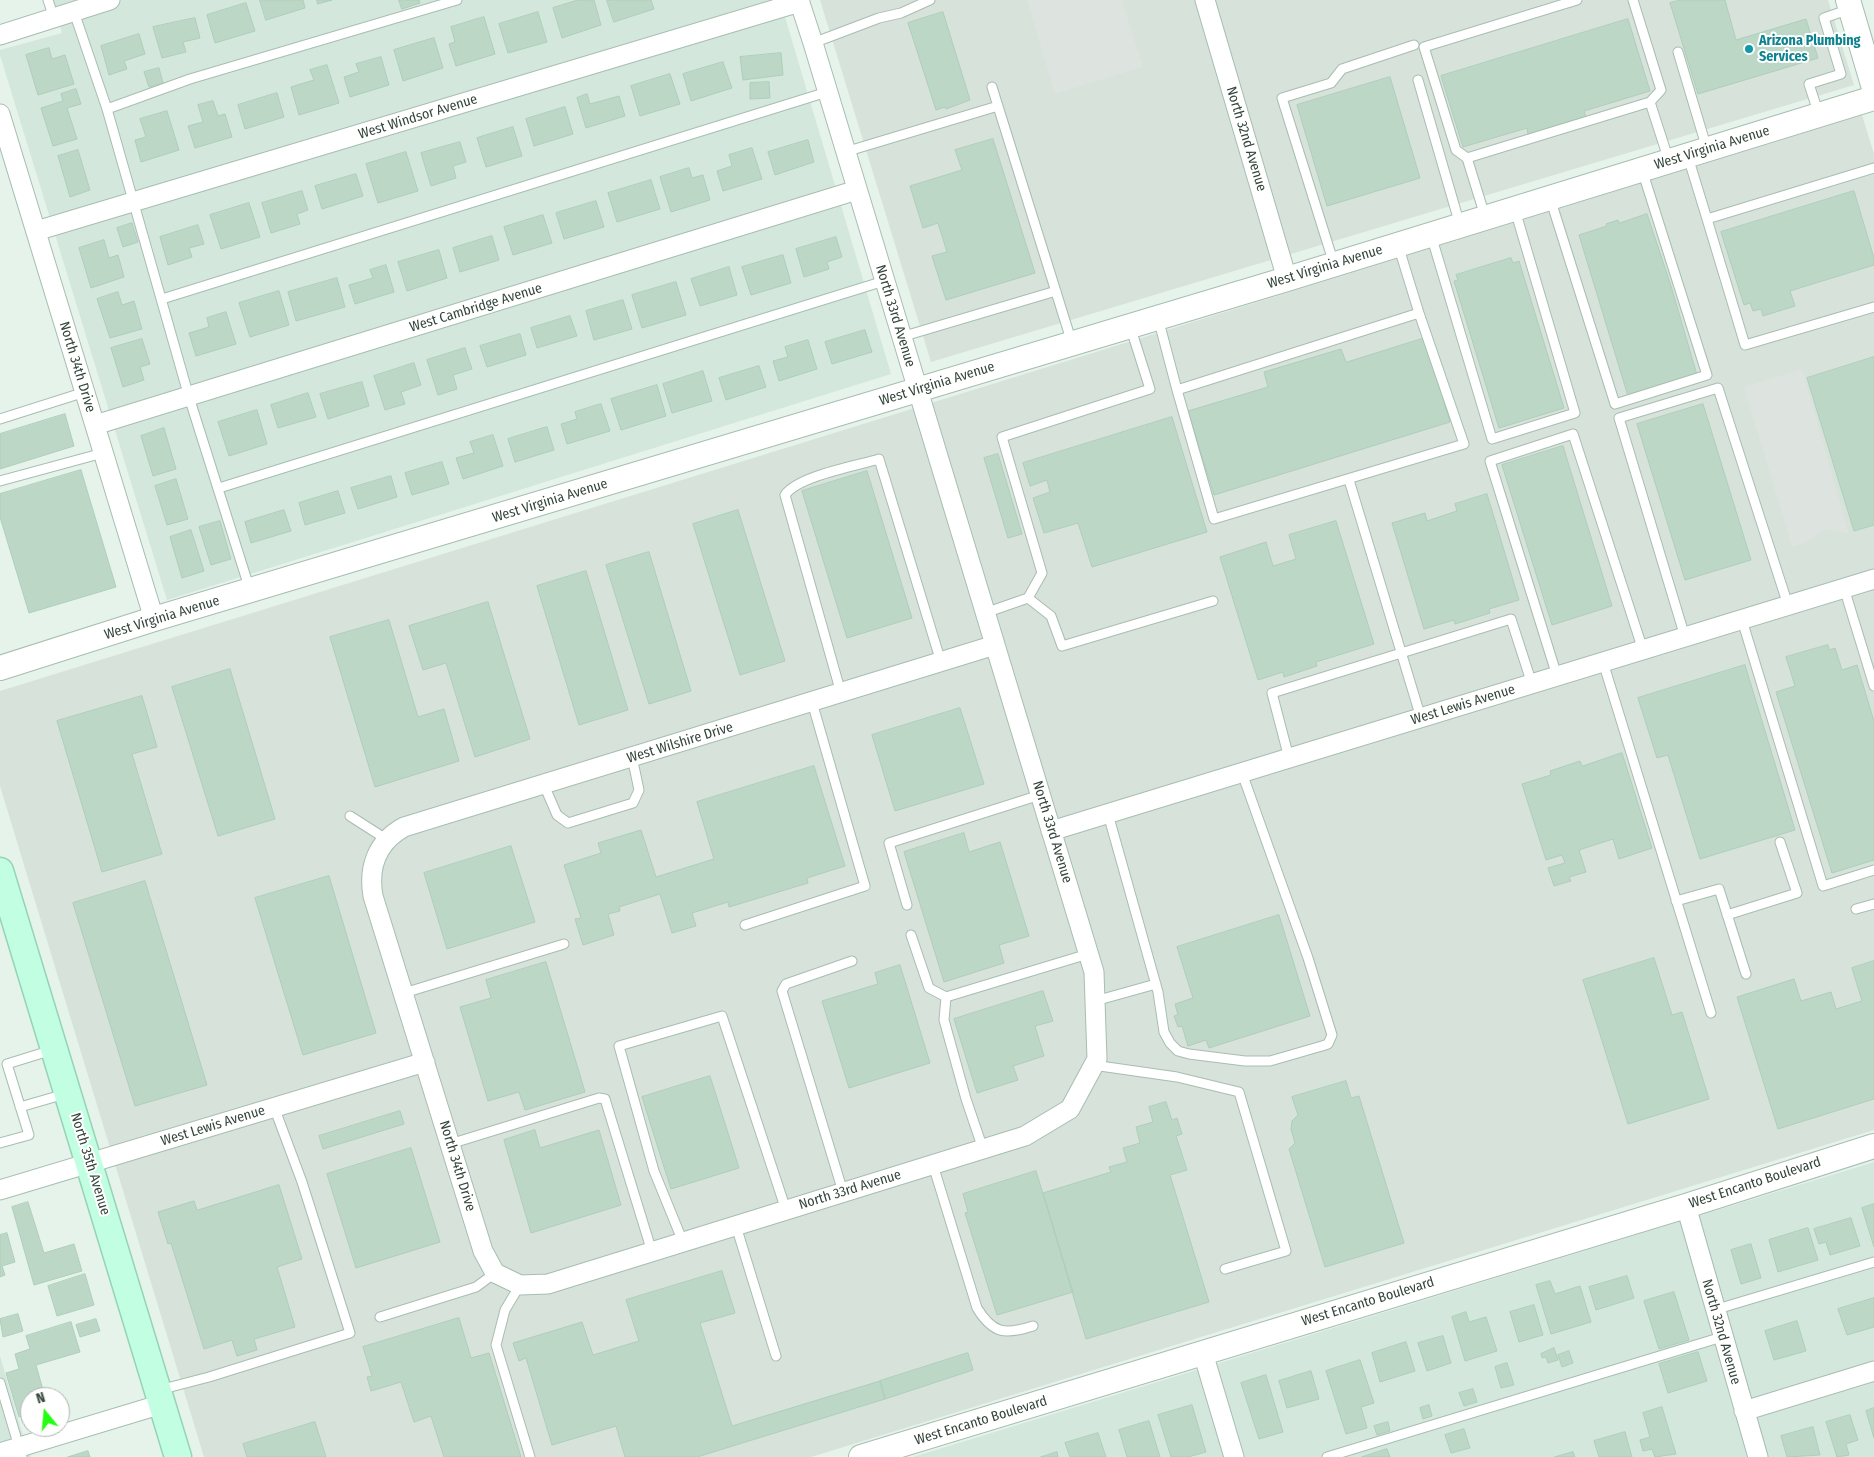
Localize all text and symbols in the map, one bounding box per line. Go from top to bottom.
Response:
place label: Arizona Plumbing Services [1759,33,1861,65]
marker: Arizona Plumbing Services [1743,43,1755,55]
street label: North 32nd Avenue [1222,85,1270,193]
street label: West Windsor Avenue [356,91,480,143]
street label: West Virginia Avenue [1652,122,1772,174]
street label: West Virginia Avenue [1265,241,1385,293]
street label: North 33rd Avenue [871,263,919,369]
street label: West Cambridge Avenue [408,280,544,336]
street label: North 34th Drive [55,320,99,414]
street label: West Virginia Avenue [877,358,997,410]
street label: West Virginia Avenue [490,475,610,527]
street label: West Virginia Avenue [102,592,222,644]
street label: West Lewis Avenue [1409,681,1517,729]
street label: West Wilshire Drive [625,719,735,767]
street label: North 33rd Avenue [1028,779,1076,885]
street label: West Lewis Avenue [159,1102,267,1150]
street label: North 35th Avenue [66,1111,114,1217]
street label: North 34th Drive [435,1119,479,1213]
street label: West Encanto Boulevard [1687,1154,1823,1212]
street label: North 33rd Avenue [797,1166,903,1214]
street label: West Encanto Boulevard [1300,1274,1436,1330]
street label: North 32nd Avenue [1698,1277,1744,1387]
north arrow [20,1387,70,1437]
text: N [34,1389,47,1407]
street label: West Encanto Boulevard [913,1393,1049,1449]

